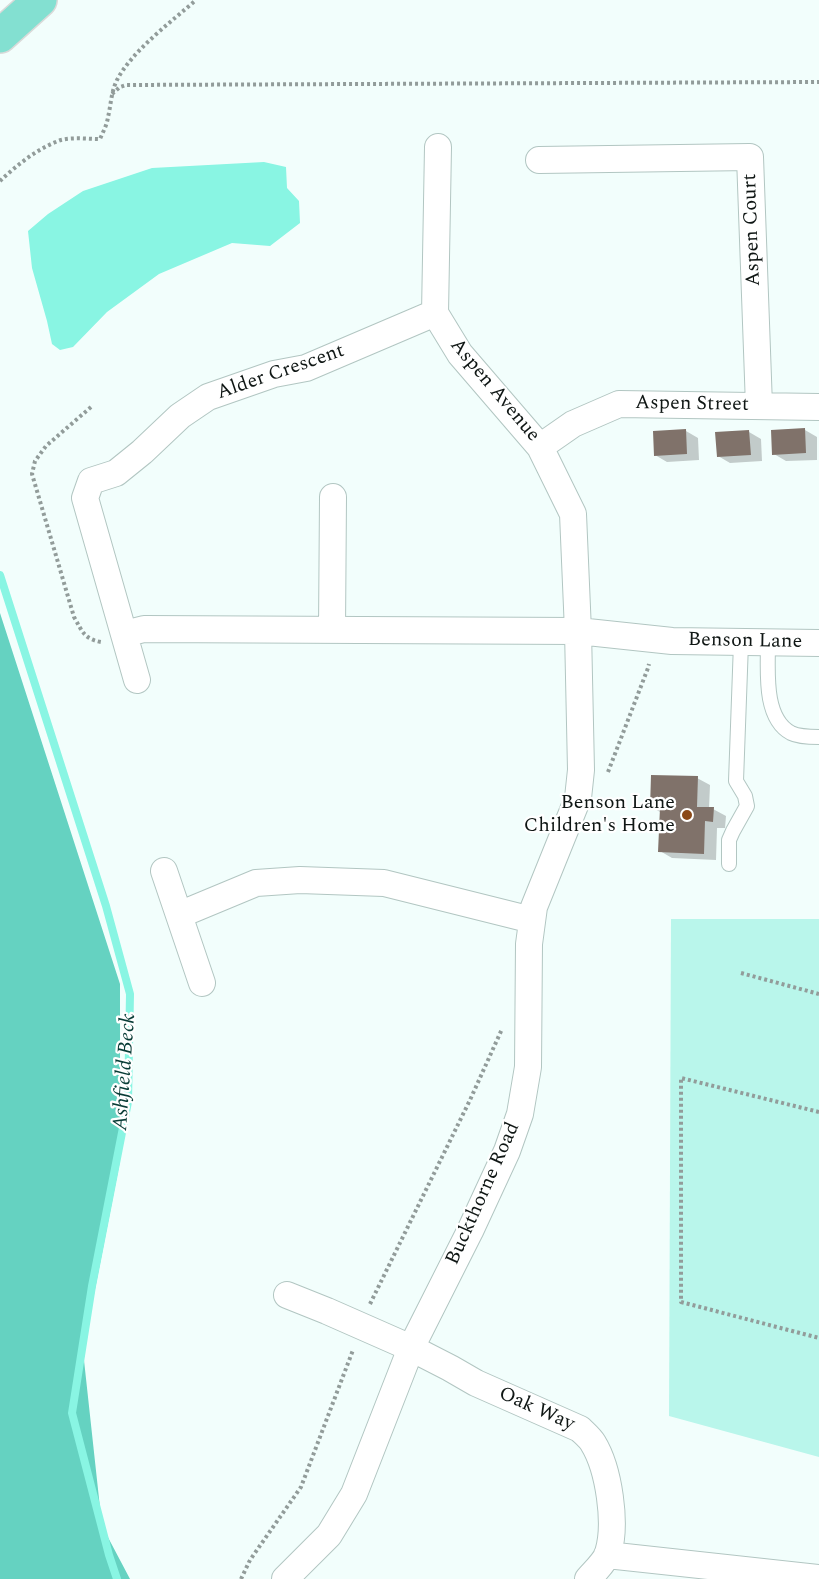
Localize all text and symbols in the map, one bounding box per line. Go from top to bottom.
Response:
street label: Aspen Court [739,173,767,287]
street label: Aspen Avenue [444,335,544,447]
street label: Alder Crescent [214,340,348,406]
street label: Aspen Street [635,392,749,418]
street label: Benson Lane [688,629,802,655]
place label: Benson Lane Children's Home [524,792,675,839]
marker: Benson Lane Children's Home [680,808,694,822]
water label: Ashfield Beck [109,1013,143,1131]
street label: Buckthorne Road [442,1119,526,1269]
street label: Oak Way [494,1383,578,1437]

